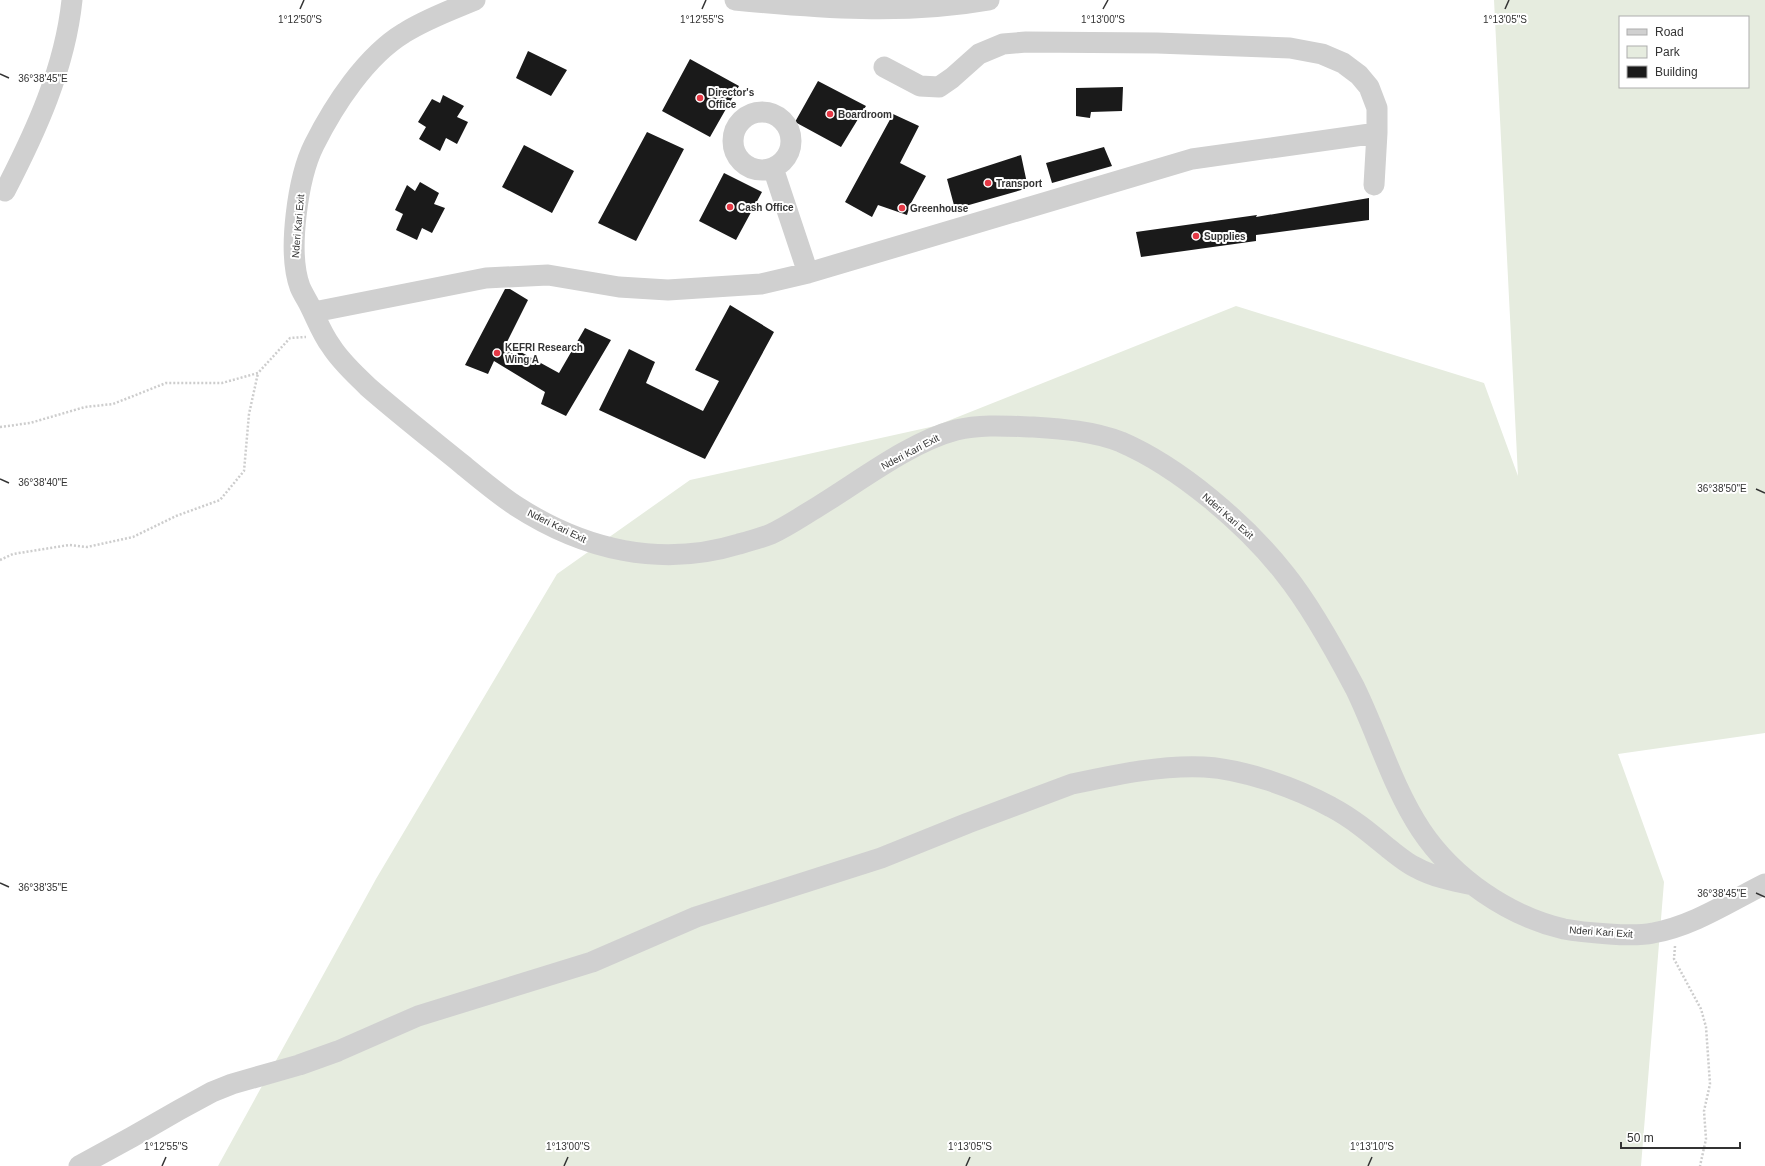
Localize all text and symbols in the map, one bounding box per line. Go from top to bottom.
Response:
text: 1°12'50"S [278,14,322,25]
text: 1°12'55"S [680,14,724,25]
text: 1°13'00"S [1081,14,1125,25]
text: 1°13'05"S [1483,14,1527,25]
legend [1619,16,1749,88]
text: Road [1655,25,1684,39]
text: Park [1655,45,1681,59]
text: Building [1655,65,1698,79]
text: 36°38'45"E [18,73,68,84]
place label: Director's Office [708,87,755,110]
marker: Director's Office [695,93,705,103]
marker: Boardroom [825,109,835,119]
place label: Boardroom [838,109,892,120]
marker: Transport [983,178,993,188]
place label: Transport [996,178,1043,189]
street label: Nderi Kari Exit [290,193,306,258]
marker: Cash Office [725,202,735,212]
place label: Cash Office [738,202,794,213]
marker: Greenhouse [897,203,907,213]
place label: Greenhouse [910,203,969,214]
marker: Supplies [1191,231,1201,241]
place label: Supplies [1204,231,1246,242]
place label: KEFRI Research Wing A [505,342,583,365]
marker: KEFRI Research Wing A [492,348,502,358]
street label: Nderi Kari Exit [879,432,941,472]
text: 36°38'40"E [18,477,68,488]
text: 36°38'50"E [1697,483,1747,494]
street label: Nderi Kari Exit [1200,491,1256,541]
street label: Nderi Kari Exit [526,507,588,545]
text: 36°38'35"E [18,882,68,893]
text: 36°38'45"E [1697,888,1747,899]
street label: Nderi Kari Exit [1569,924,1633,940]
scale bar [1621,1124,1740,1150]
text: 50 m [1627,1131,1654,1145]
text: 1°12'55"S [144,1141,188,1152]
text: 1°13'00"S [546,1141,590,1152]
text: 1°13'05"S [948,1141,992,1152]
text: 1°13'10"S [1350,1141,1394,1152]

